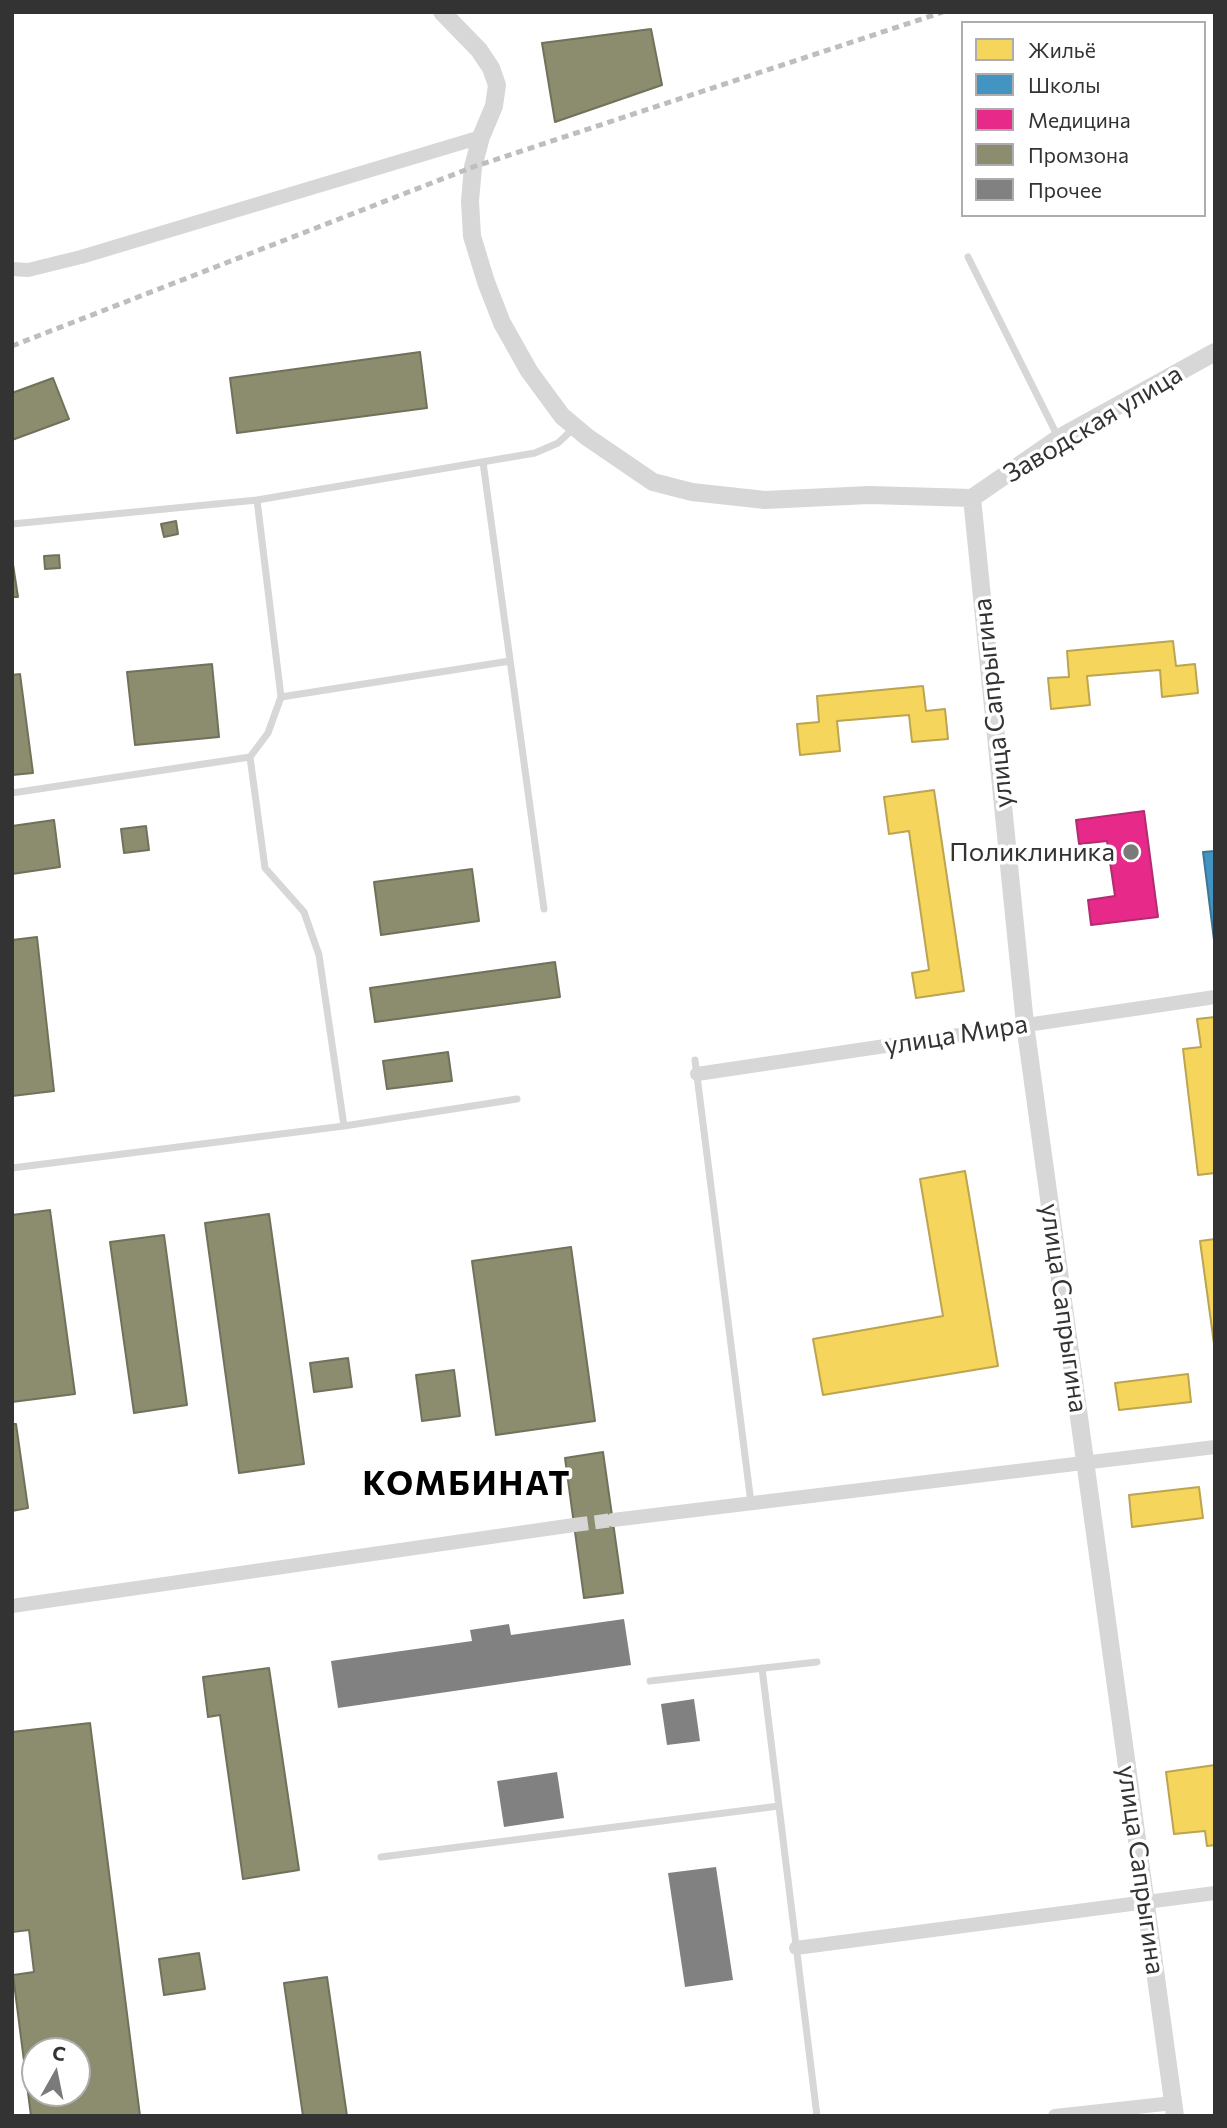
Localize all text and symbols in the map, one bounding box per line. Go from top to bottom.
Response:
legend [961,21,1206,217]
text: Жильё [1028,37,1096,62]
text: Школы [1028,72,1100,97]
text: Медицина [1028,107,1131,132]
text: Промзона [1028,142,1129,167]
text: Прочее [1028,177,1102,202]
street label: Заводская улица [998,358,1188,490]
street label: улица Сапрыгина [966,597,1020,809]
place label: Поликлиника [949,836,1115,868]
marker: Поликлиника [1121,842,1141,862]
street label: улица Мира [882,1008,1030,1062]
street label: улица Сапрыгина [1034,1201,1094,1415]
district label: КОМБИНАТ [363,1464,571,1504]
street label: улица Сапрыгина [1111,1763,1171,1977]
north arrow [21,2037,91,2107]
text: С [51,2040,67,2065]

